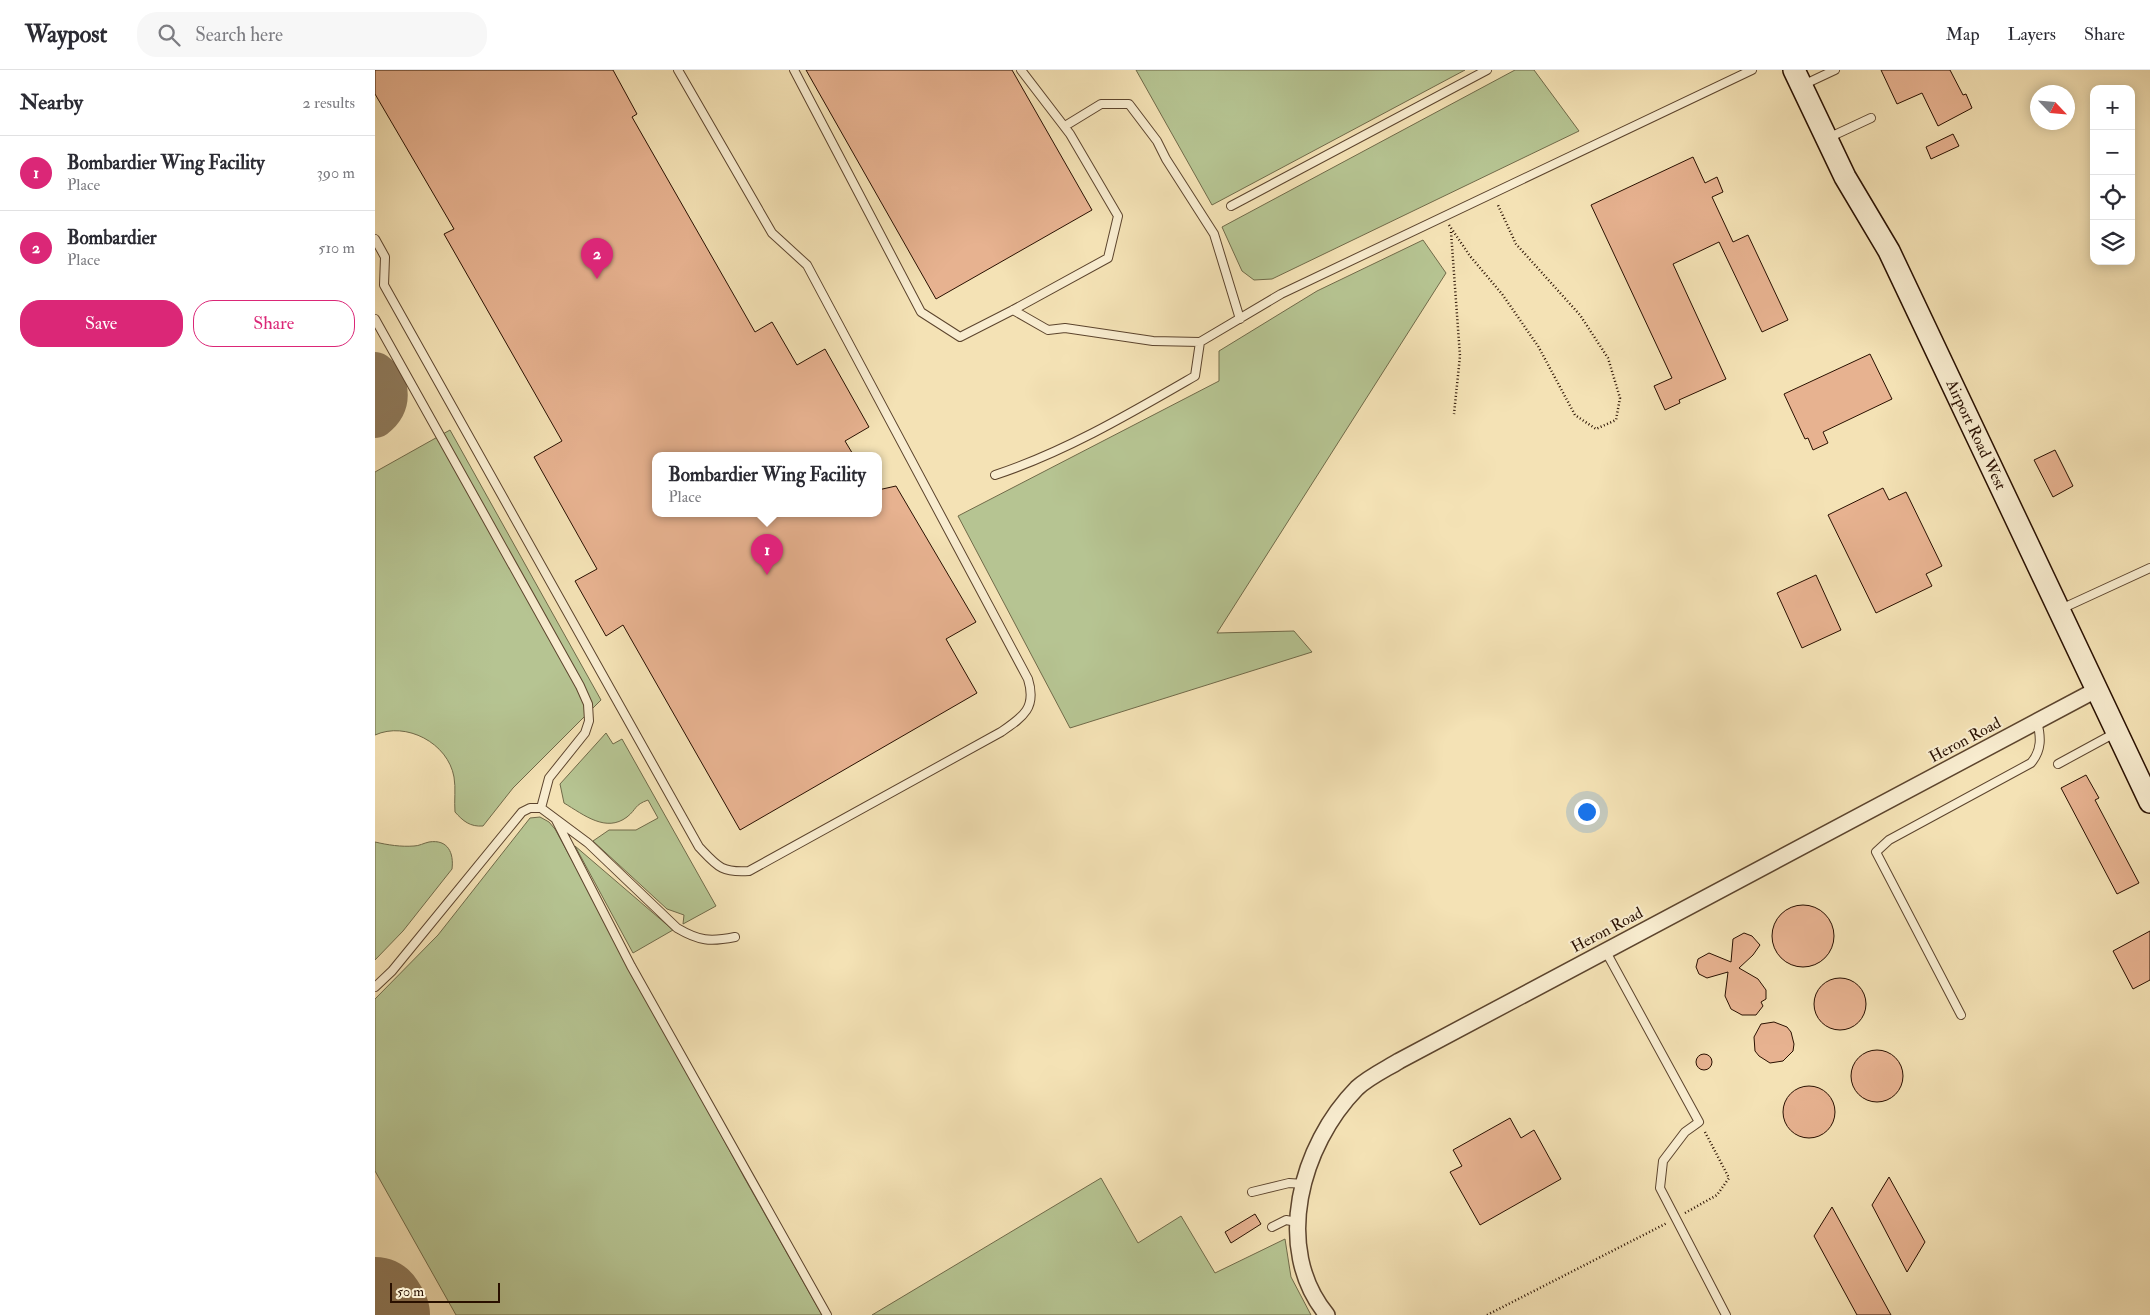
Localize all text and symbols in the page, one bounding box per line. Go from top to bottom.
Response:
search box [137,12,487,57]
text: Waypost [25,19,107,50]
icon: search [155,21,183,49]
text: Search here [195,23,283,47]
text: Map [1946,23,1980,46]
text: Layers [2008,23,2056,46]
text: Share [2084,23,2125,46]
north arrow [2030,85,2075,130]
map controls [2090,85,2135,265]
button: + [2090,85,2135,130]
text: Nearby [20,89,83,116]
text: 2 results [302,93,355,113]
button: − [2090,130,2135,175]
text: Bombardier Wing Facility [67,151,265,175]
text: 1 [33,163,39,183]
text: 390 m [317,163,355,183]
text: Place [67,175,100,195]
button: locate [2090,175,2135,220]
button: layers [2090,220,2135,265]
text: Bombardier [67,226,157,250]
text: 2 [32,238,40,258]
text: 510 m [318,238,355,258]
pin: 2 [581,238,613,279]
text: Place [67,250,100,270]
button: Save [20,300,183,347]
button: Share [193,300,355,347]
street label: Airport Road West [1941,375,2011,493]
popup [652,452,882,517]
text: Bombardier Wing Facility [668,463,866,487]
text: Place [668,487,701,507]
pin: 1 [751,534,783,575]
street label: Heron Road [1926,713,2004,767]
your location [1574,799,1600,825]
street label: Heron Road [1568,903,1646,957]
scale bar [390,1280,500,1303]
text: 50 m [397,1283,424,1300]

